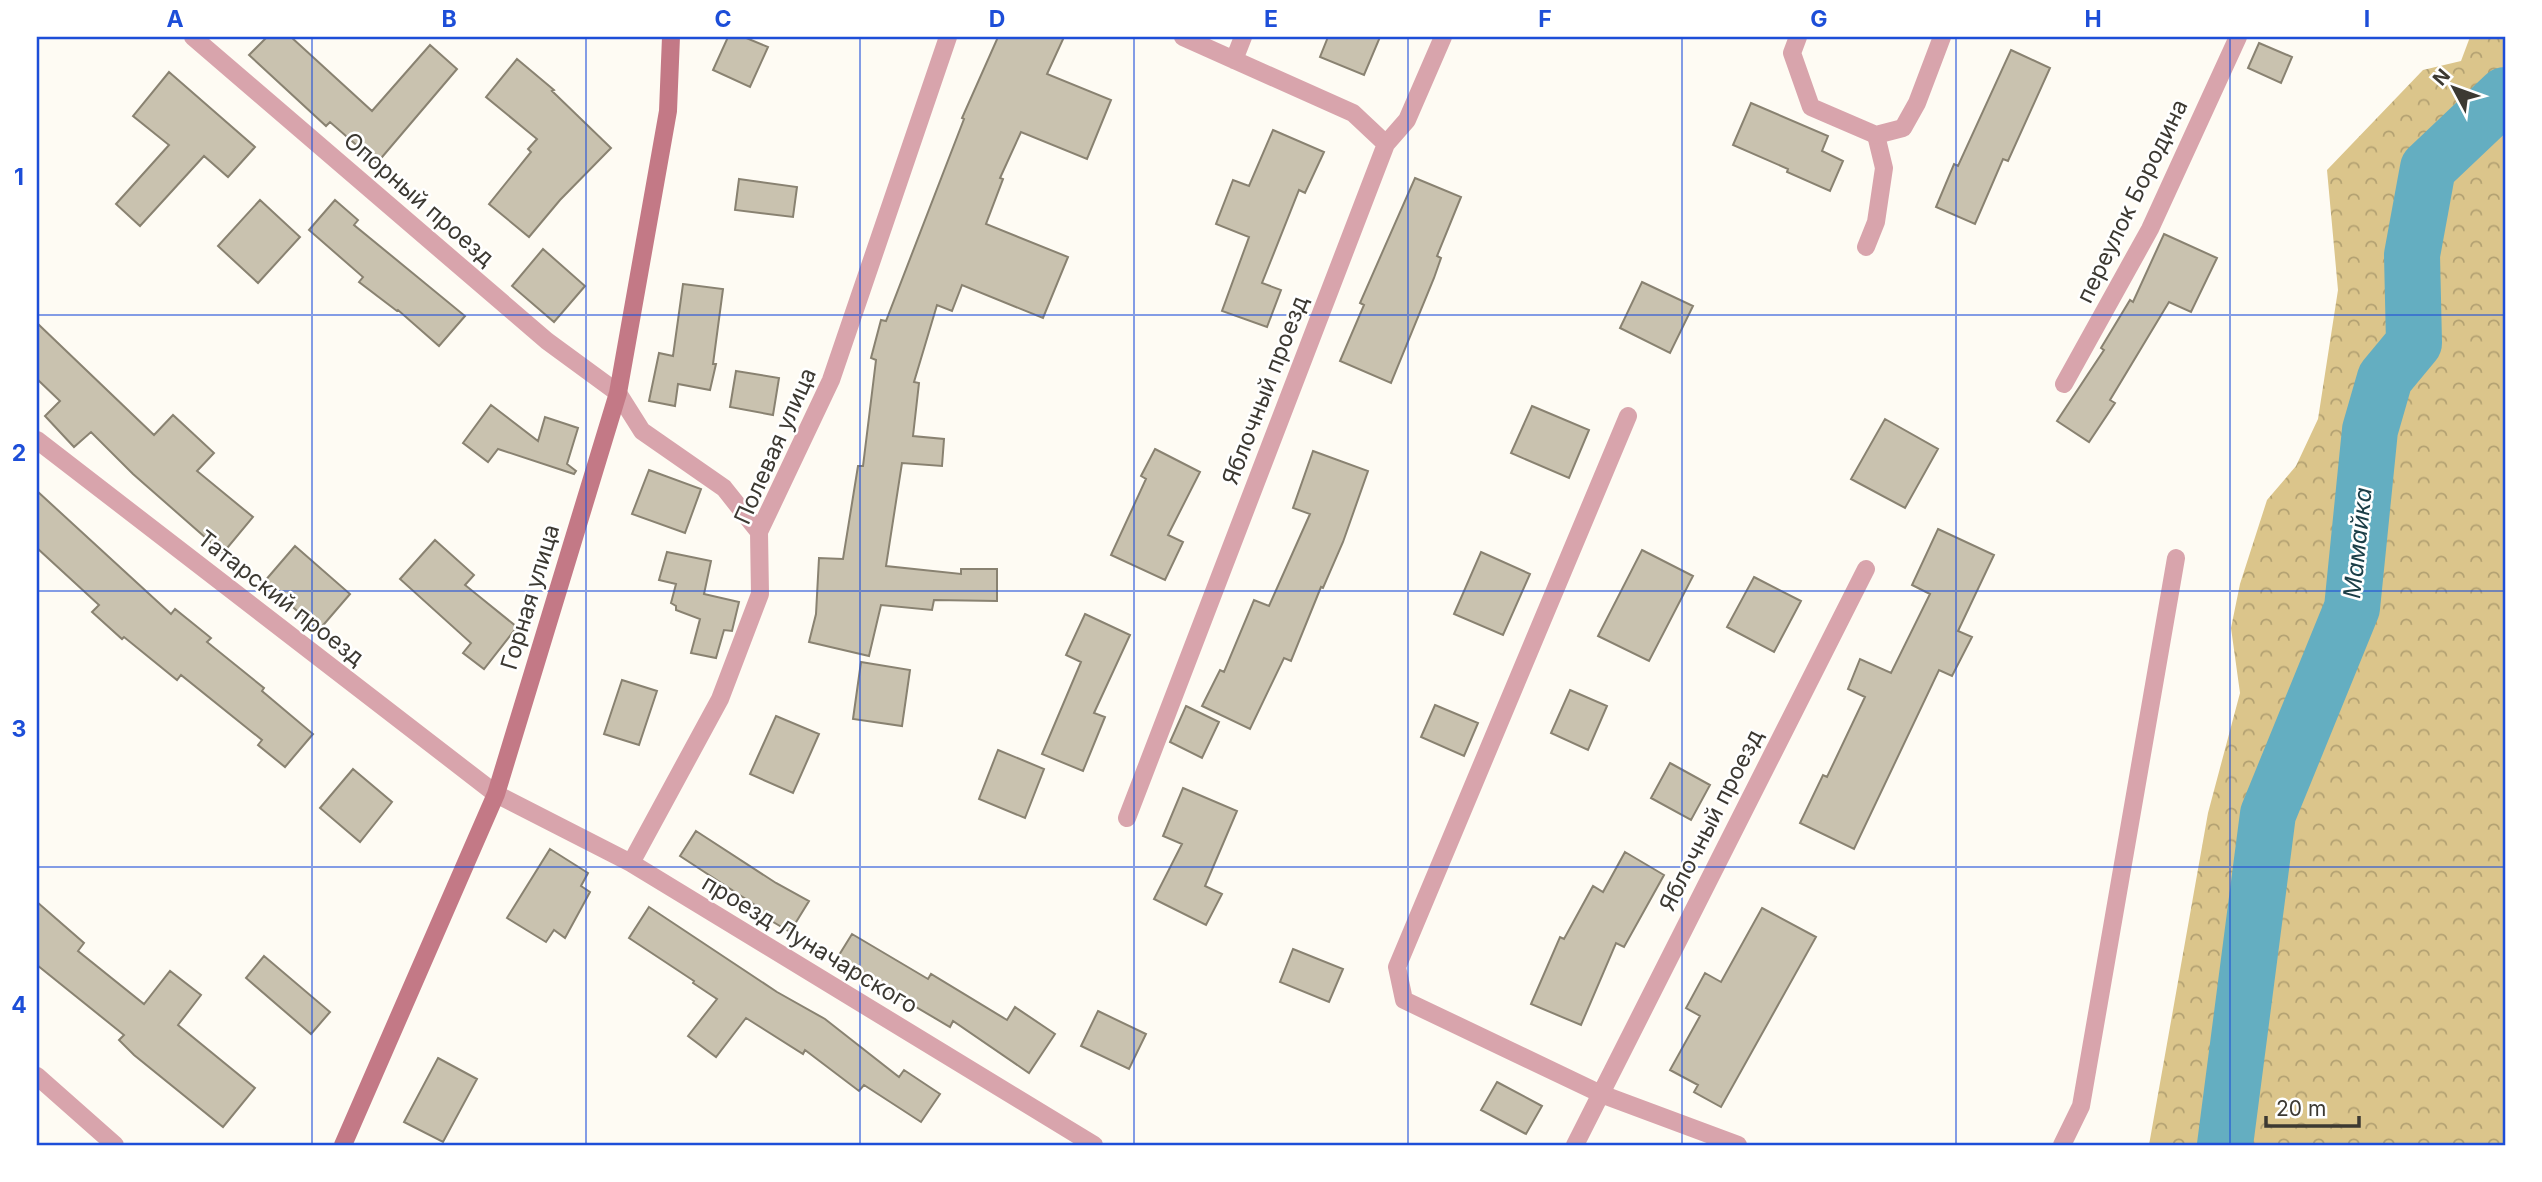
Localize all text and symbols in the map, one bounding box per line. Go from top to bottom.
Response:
text: A [166,5,184,33]
text: B [441,5,457,33]
text: C [714,5,732,33]
text: D [989,5,1005,33]
text: E [1264,5,1278,33]
text: F [1538,5,1552,33]
text: G [1810,5,1828,33]
text: H [2084,5,2102,33]
text: I [2364,5,2370,33]
north arrow [2420,52,2490,122]
text: N [2428,64,2455,90]
street label: переулок Бородина [2071,95,2193,307]
street label: Опорный проезд [338,126,500,272]
text: 1 [14,163,24,191]
street label: Яблочный проезд [1216,292,1314,488]
street label: Полевая улица [728,364,822,528]
text: 2 [12,439,26,467]
water label: Мамайка [2337,486,2378,600]
street label: Горная улица [495,521,565,673]
street label: Татарский проезд [192,524,370,672]
text: 3 [12,715,26,743]
street label: Яблочный проезд [1653,724,1769,916]
street label: проезд Луначарского [697,869,923,1019]
text: 4 [11,991,27,1019]
scale bar [2266,1084,2358,1128]
text: 20 m [2276,1096,2326,1121]

